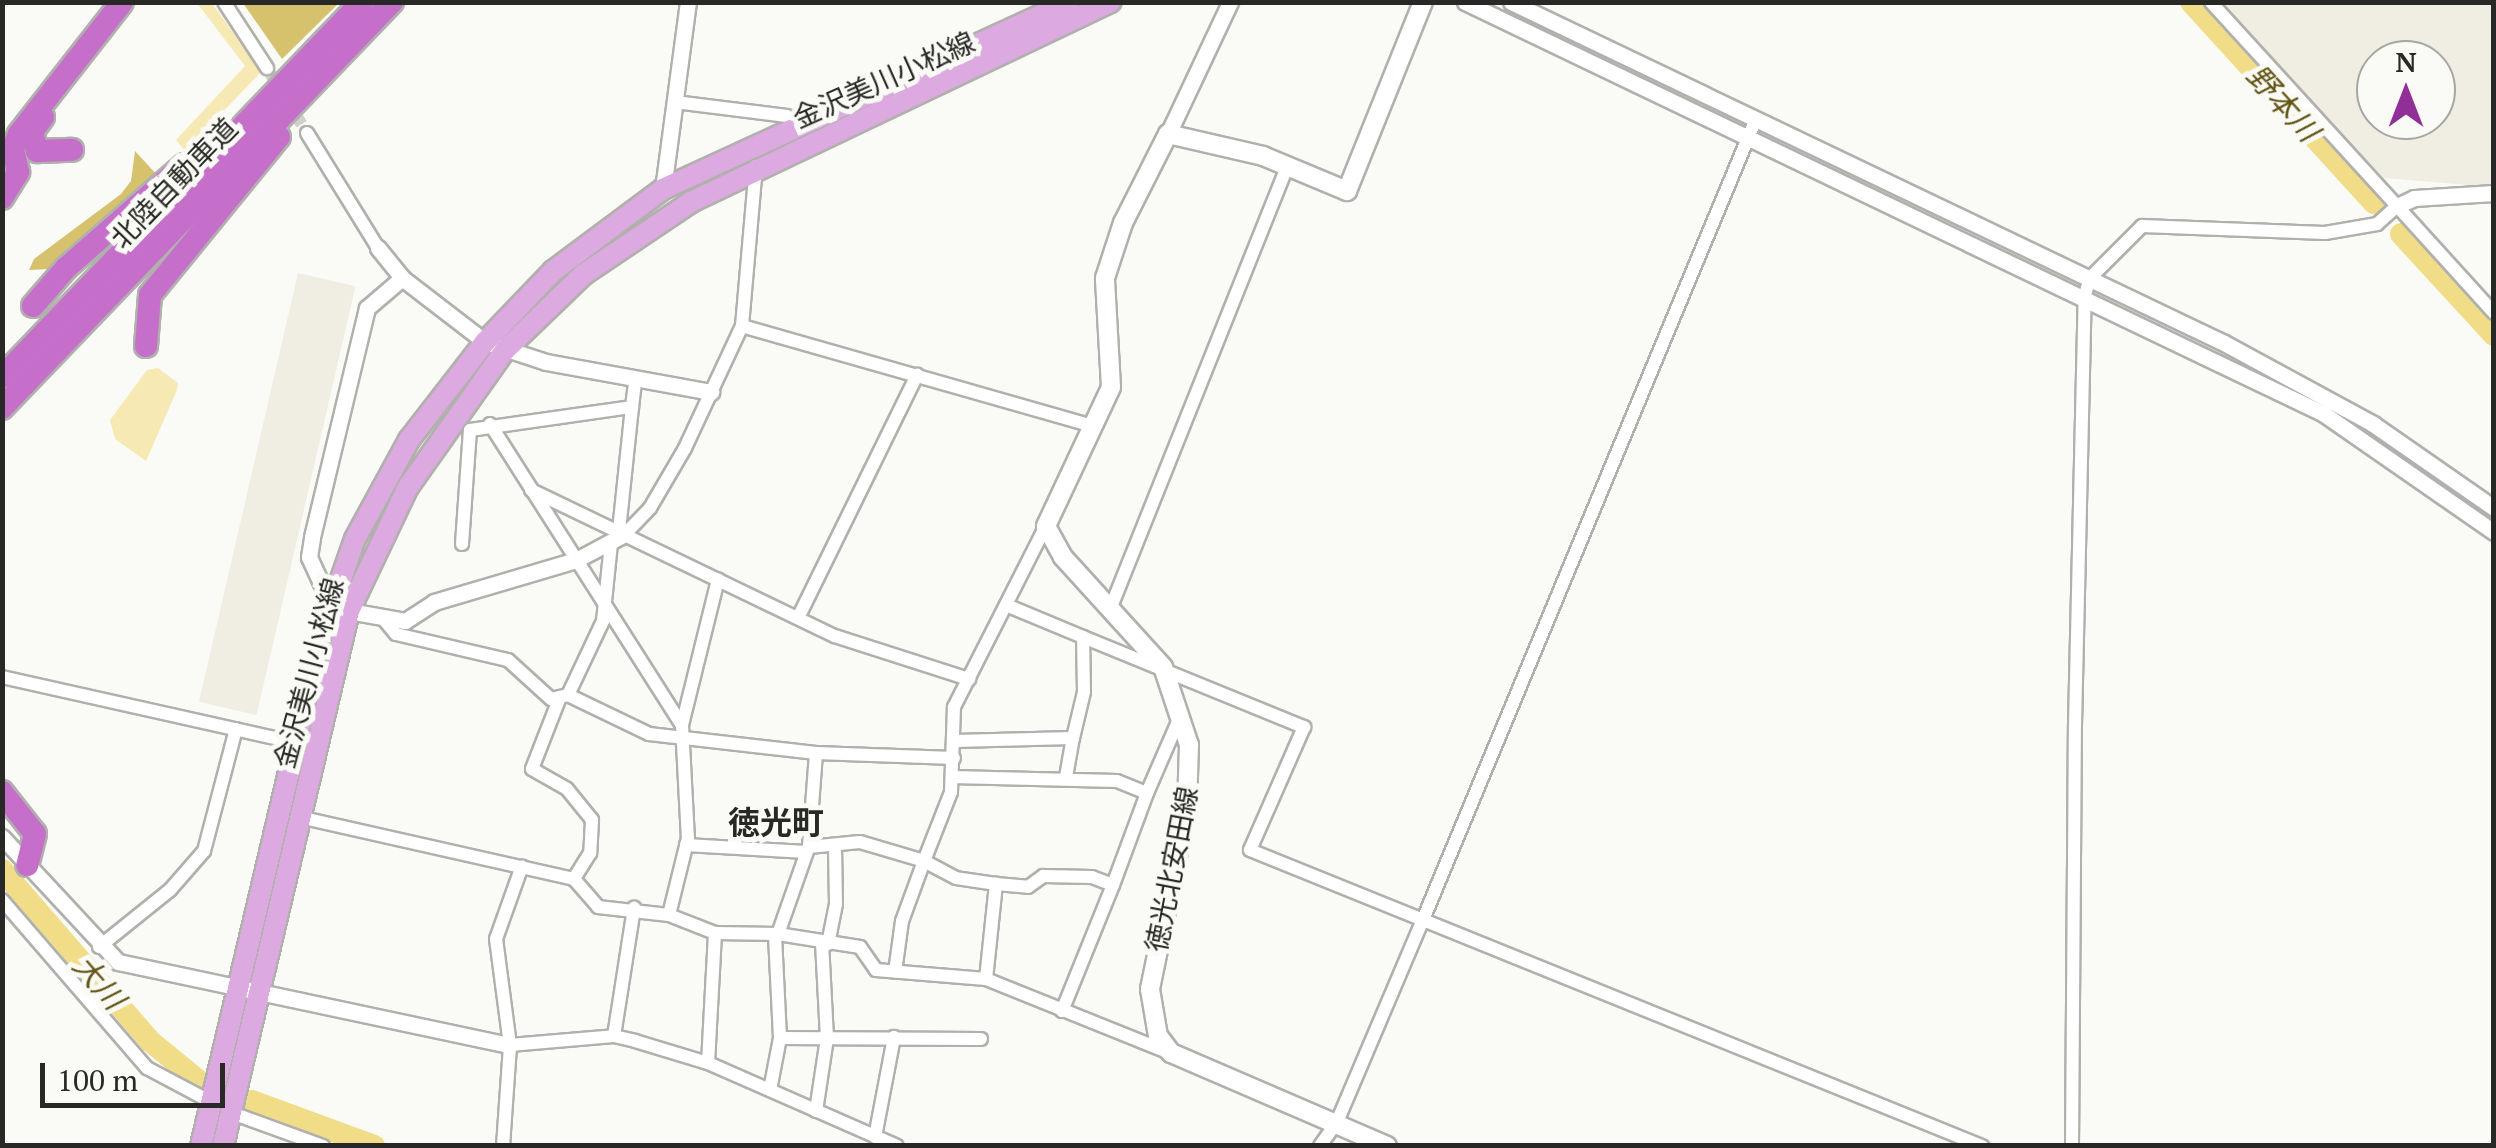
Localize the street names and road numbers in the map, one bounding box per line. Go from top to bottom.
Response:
street label: 金沢美川小松線 [788,25,980,135]
street label: 北陸自動車道 [104,111,244,255]
street label: 金沢美川小松線 [267,574,351,772]
street label: 徳光北安田線 [1139,783,1205,955]

